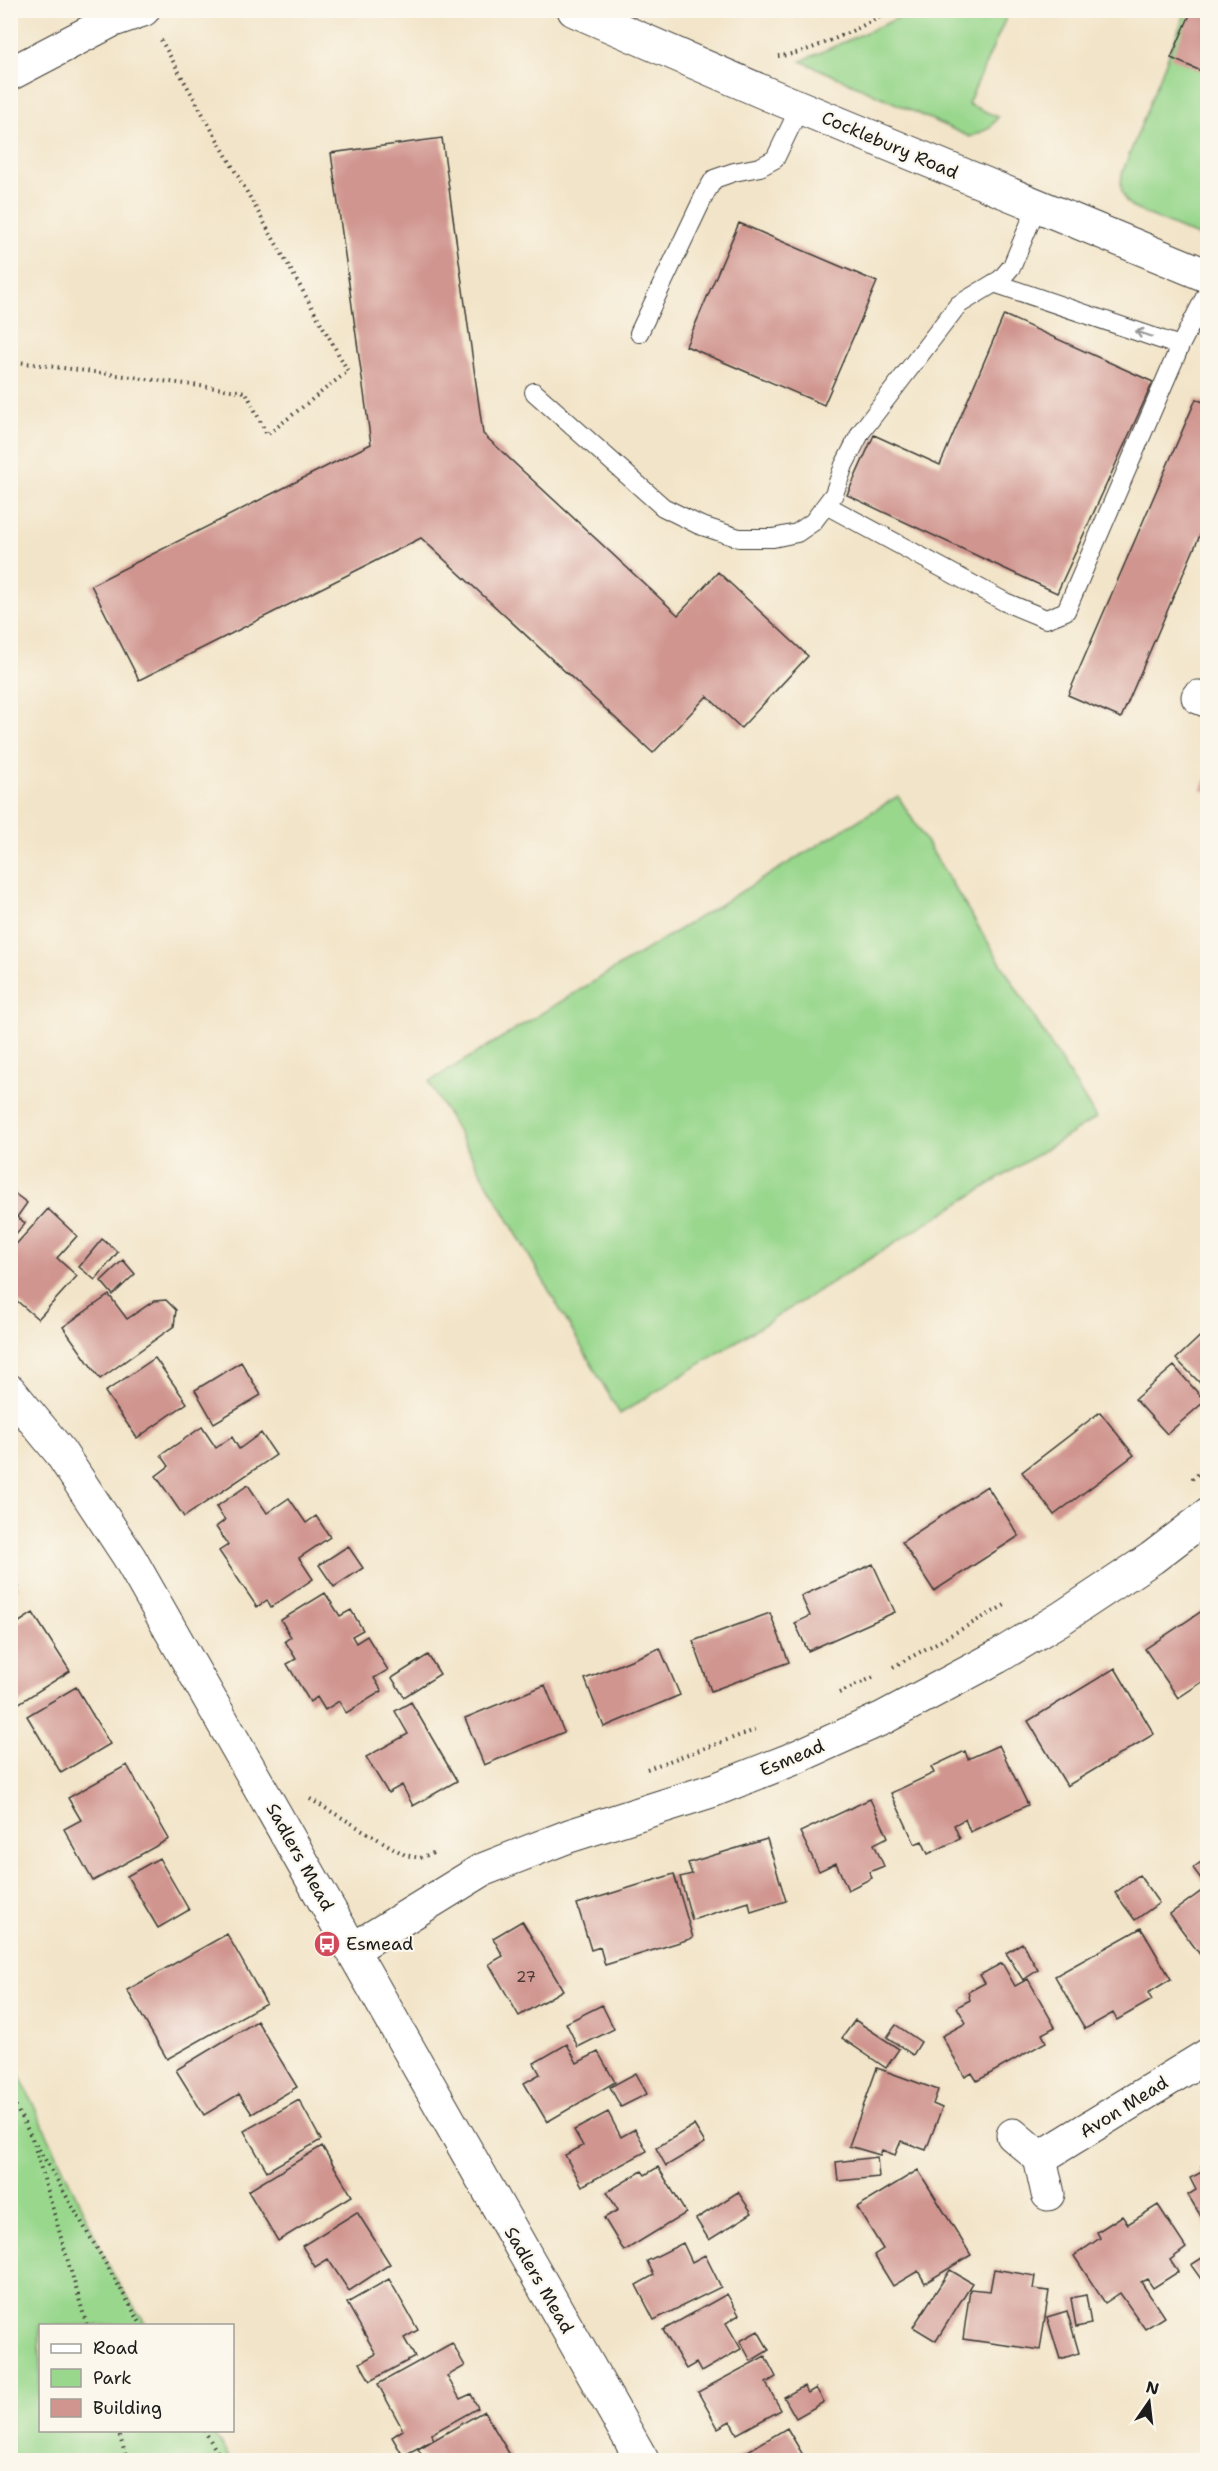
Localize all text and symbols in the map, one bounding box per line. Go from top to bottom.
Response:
street label: Cocklebury Road [818,105,962,185]
one-way arrow [1135,328,1154,339]
street label: Esmead [756,1734,828,1782]
street label: Sadlers Mead [260,1799,340,1915]
bus stop icon: Esmead [312,1929,342,1959]
place label: Esmead [346,1932,413,1956]
house number: 27 [516,1967,536,1987]
street label: Avon Mead [1075,2070,1173,2144]
street label: Sadlers Mead [499,2222,579,2338]
legend [39,2324,234,2432]
text: Road [93,2336,138,2360]
text: Park [93,2366,132,2390]
north arrow [1119,2372,1179,2432]
text: N [1144,2376,1161,2400]
text: Building [93,2396,162,2420]

